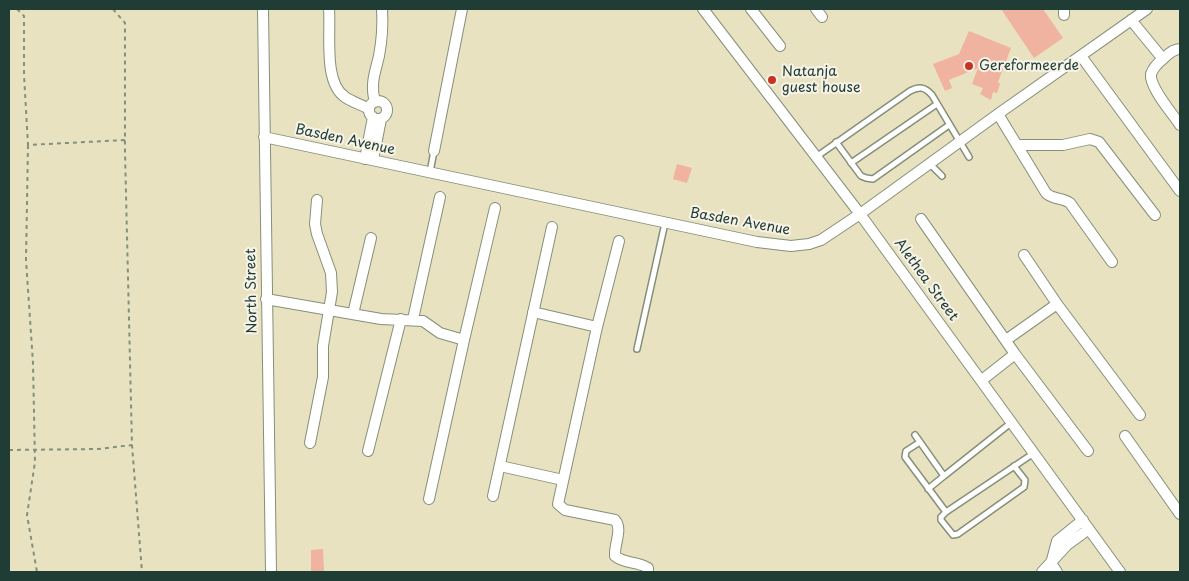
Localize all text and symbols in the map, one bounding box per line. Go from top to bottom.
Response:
place label: Gereformeerde [979,58,1079,74]
marker: Gereformeerde [963,60,975,72]
place label: Natanja guest house [782,64,861,96]
marker: Natanja guest house [766,74,778,86]
street label: Basden Avenue [294,121,396,159]
street label: Basden Avenue [689,205,791,239]
street label: Alethea Street [890,236,962,324]
street label: North Street [243,248,261,334]

